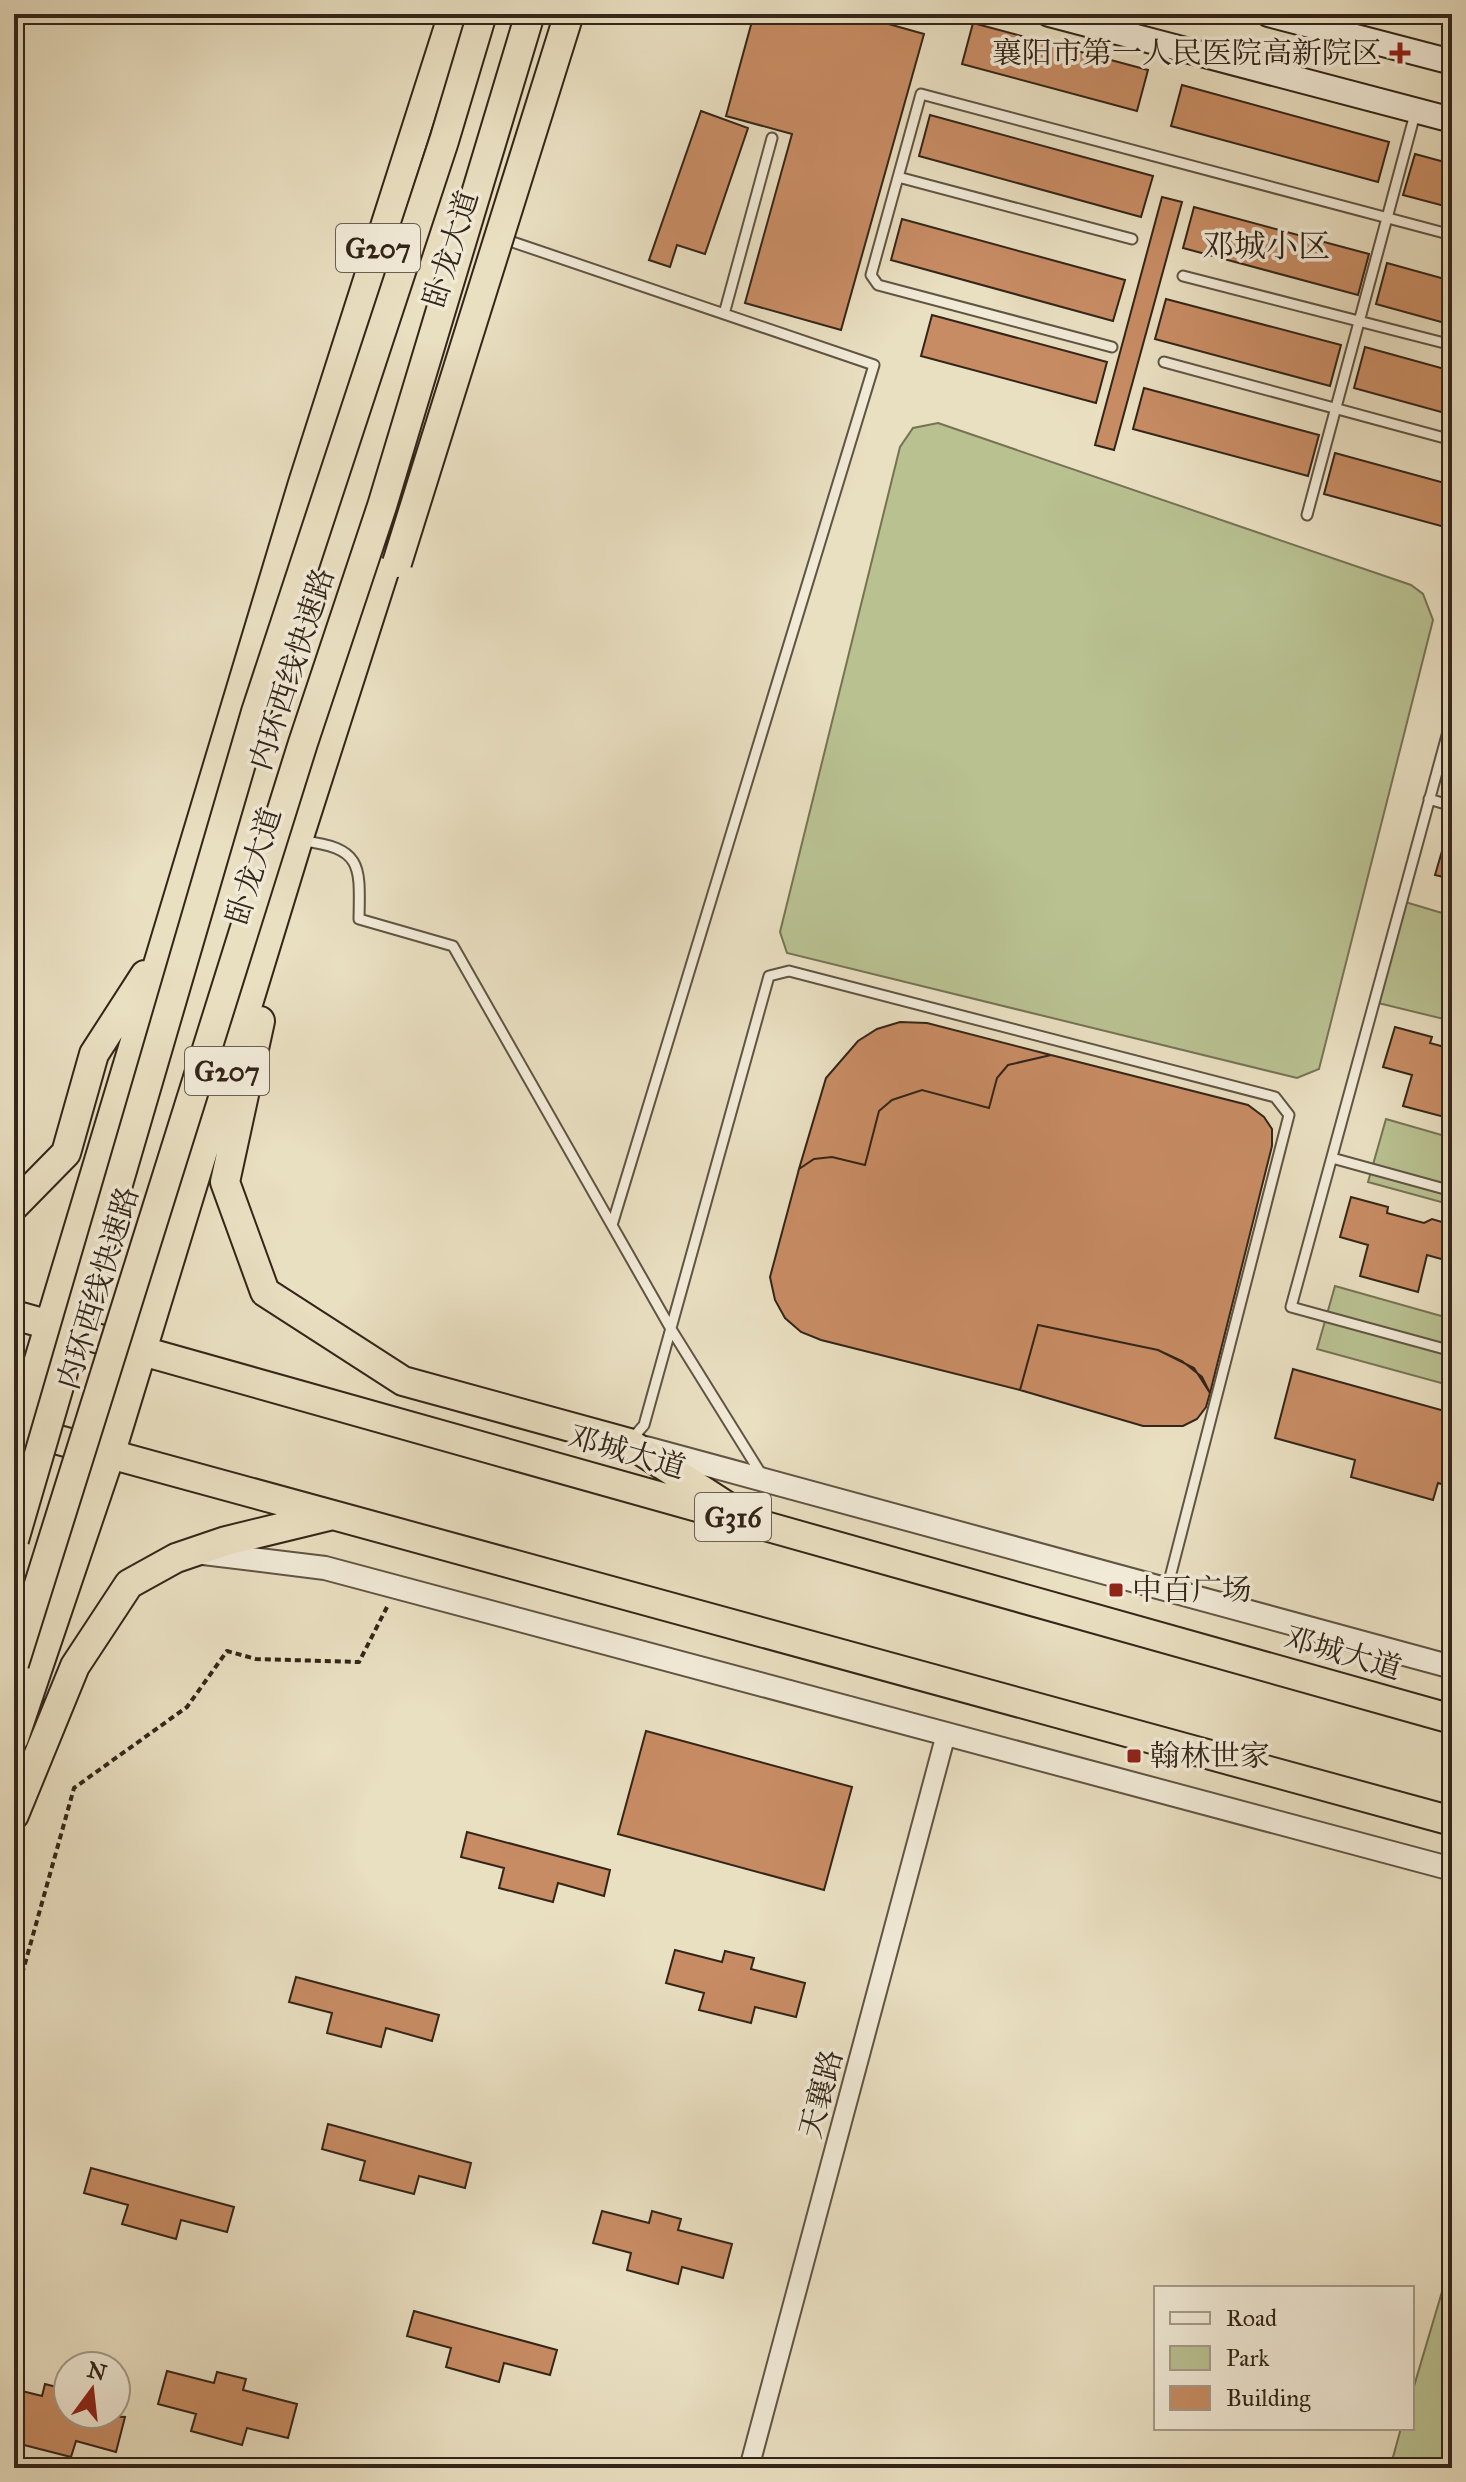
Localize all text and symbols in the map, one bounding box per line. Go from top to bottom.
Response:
place label: 襄阳市第一人民医院高新院区 [992,35,1382,71]
marker: 襄阳市第一人民医院高新院区 [1389,42,1411,64]
street label: 卧龙大道 [416,186,486,312]
road number: G207 [336,224,420,272]
district label: 邓城小区 [1202,227,1330,266]
street label: 内环西线快速路 [242,564,342,774]
street label: 卧龙大道 [219,803,289,929]
road number: G207 [185,1047,269,1095]
street label: 内环西线快速路 [50,1182,146,1394]
street label: 邓城大道 [564,1418,690,1486]
road number: G316 [695,1493,771,1541]
place label: 中百广场 [1132,1572,1252,1608]
marker: 中百广场 [1107,1581,1125,1599]
street label: 邓城大道 [1280,1619,1406,1687]
place label: 翰林世家 [1150,1738,1270,1774]
marker: 翰林世家 [1125,1747,1143,1765]
street label: 天襄路 [792,2046,850,2142]
legend [1154,2286,1414,2430]
text: Road [1226,2303,1277,2333]
text: Park [1226,2343,1270,2373]
north arrow [52,2350,132,2430]
text: N [85,2356,110,2387]
text: Building [1226,2383,1311,2413]

